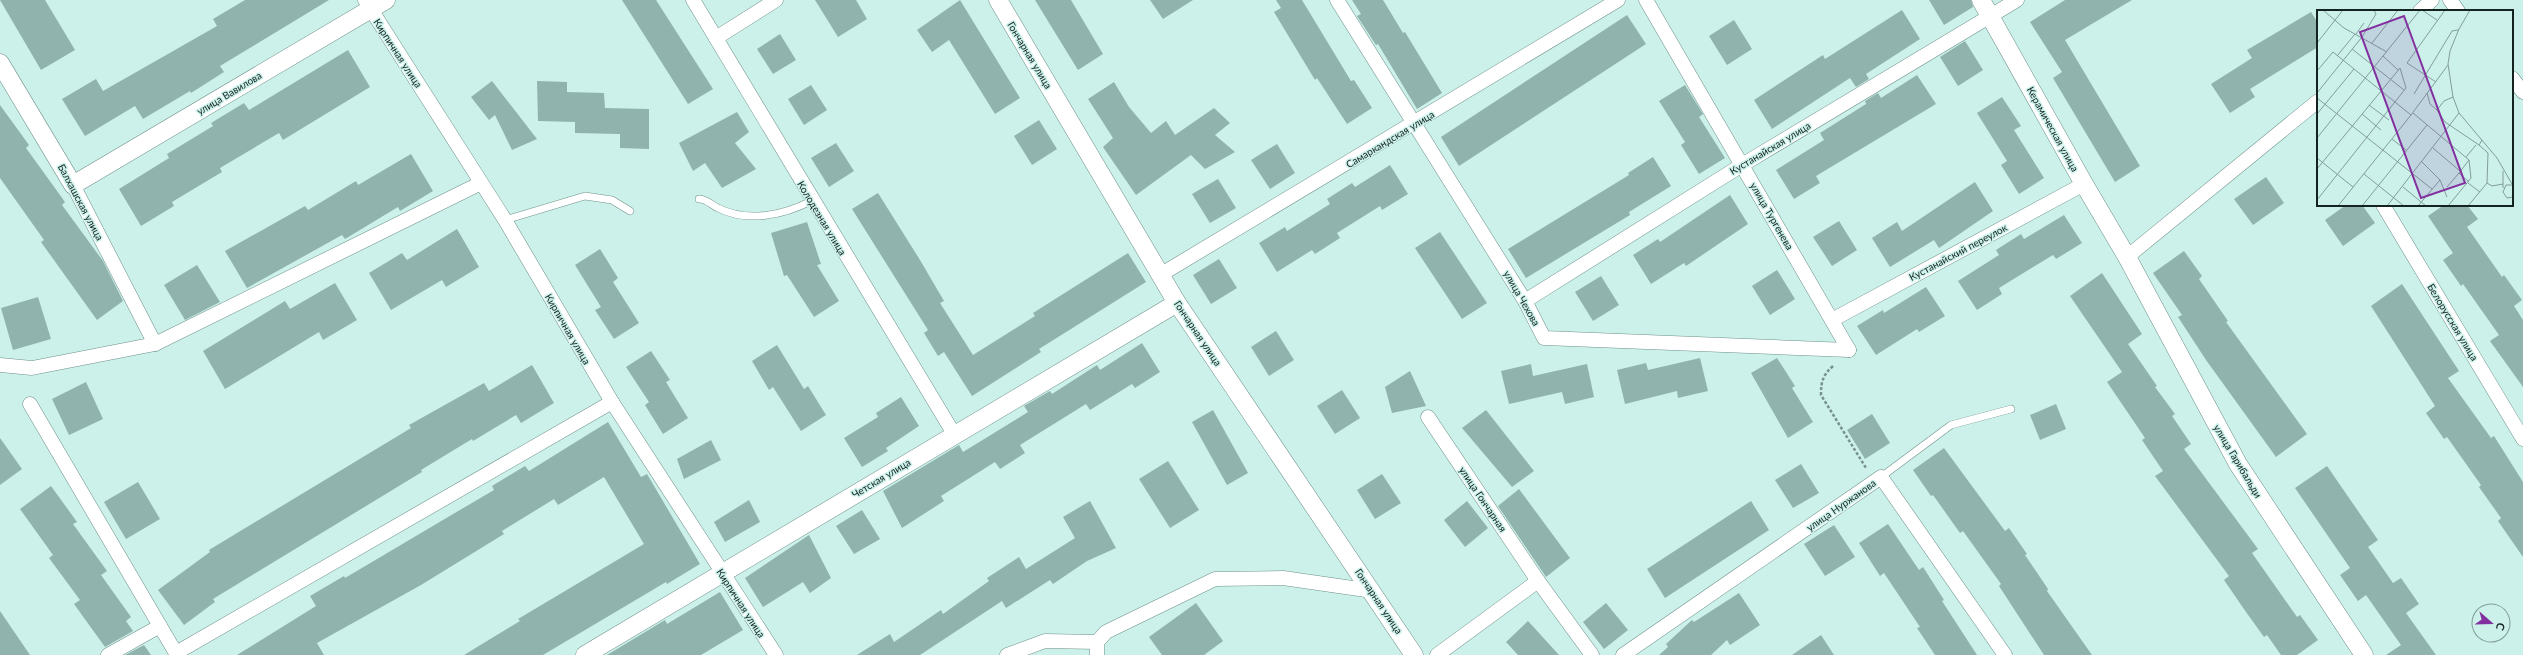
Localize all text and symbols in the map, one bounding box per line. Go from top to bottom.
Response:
inset map [2317,10,2513,206]
street label: Кирпичная улица [371,16,425,90]
street label: Гончарная улица [1005,19,1055,91]
street label: улица Вавилова [194,69,264,117]
street label: Керамическая улица [2025,84,2081,174]
street label: Самаркандская улица [1344,108,1436,170]
street label: Кустанайская улица [1727,119,1813,177]
street label: Балхашская улица [56,162,106,242]
street label: Колодезная улица [795,179,849,257]
street label: улица Тургенева [1748,180,1796,252]
street label: Кустанайский переулок [1907,221,2010,283]
street label: улица Чехова [1501,268,1543,328]
street label: Белорусская улица [2425,281,2481,363]
street label: Кирпичная улица [543,291,593,367]
street label: Гончарная улица [1172,298,1224,368]
street label: улица Гарибальди [2211,422,2265,500]
street label: Четская улица [850,456,912,500]
street label: улица Гончарная [1457,464,1509,534]
street label: улица Нуржанова [1804,477,1878,533]
street label: Кирпичная улица [714,566,768,640]
street label: Гончарная улица [1353,566,1405,636]
north arrow [2471,603,2511,643]
text: С [2493,621,2508,633]

